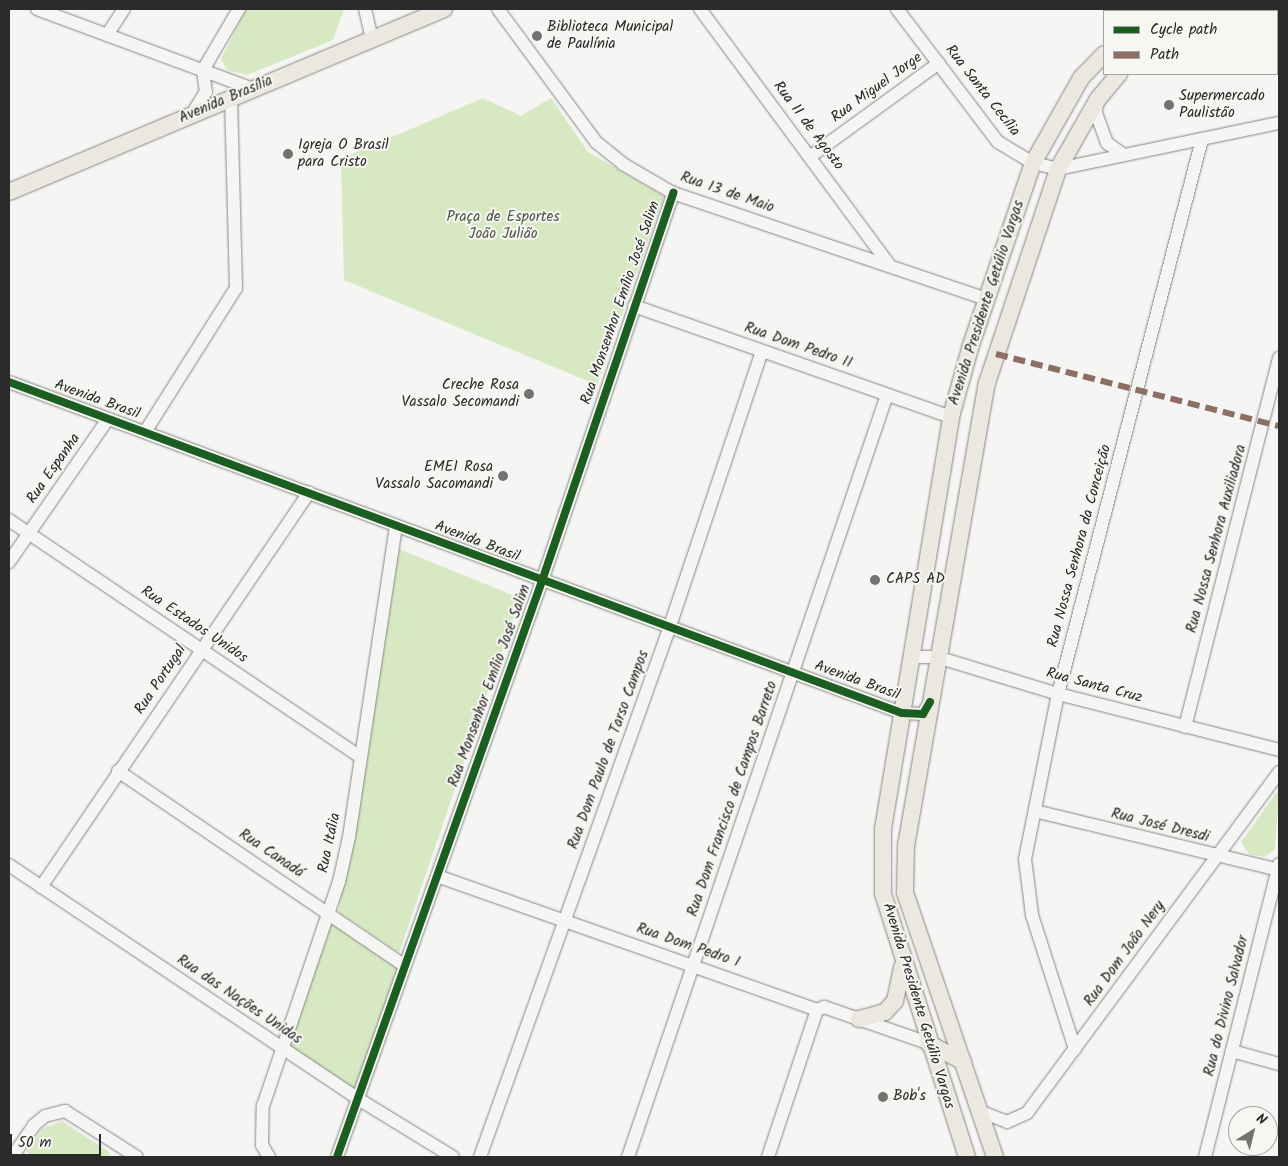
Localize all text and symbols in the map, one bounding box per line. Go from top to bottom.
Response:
legend [1103,10,1278,75]
place label: Biblioteca Municipal de Paulínia [547,18,673,53]
text: Cycle path [1150,18,1217,42]
marker: Biblioteca Municipal de Paulínia [531,30,543,42]
street label: Rua Santa Cecília [941,42,1023,140]
text: Path [1150,43,1179,67]
street label: Rua Miguel Jorge [828,49,926,127]
street label: Avenida Brasília [176,72,276,128]
street label: Rua 11 de Agosto [769,78,847,174]
place label: Supermercado Paulistão [1179,87,1265,122]
marker: Supermercado Paulistão [1163,99,1175,111]
place label: Igreja O Brasil para Cristo [298,136,389,171]
marker: Igreja O Brasil para Cristo [282,148,294,160]
street label: Rua 13 de Maio [678,169,776,217]
street label: Avenida Presidente Getúlio Vargas [945,198,1029,408]
street label: Rua Monsenhor Emílio José Salim [578,199,664,407]
park label: Praça de Esportes João Julião [446,208,560,243]
street label: Rua Dom Pedro II [742,319,854,373]
street label: Avenida Brasil [52,376,142,424]
place label: Creche Rosa Vassalo Secomandi [401,376,519,411]
marker: Creche Rosa Vassalo Secomandi [523,388,535,400]
street label: Rua Espanha [23,430,85,508]
street label: Rua Nossa Senhora da Conceição [1044,443,1116,649]
street label: Rua Nossa Senhora Auxiliadora [1183,443,1251,635]
place label: EMEI Rosa Vassalo Sacomandi [375,458,493,493]
marker: EMEI Rosa Vassalo Sacomandi [497,470,509,482]
street label: Avenida Brasil [432,518,522,566]
place label: CAPS AD [886,571,945,589]
marker: CAPS AD [868,573,882,587]
street label: Rua Monsenhor Emílio José Salim [445,582,535,790]
street label: Rua Estados Unidos [137,583,251,667]
street label: Rua Portugal [131,642,191,718]
street label: Rua Dom Paulo de Tarso Campos [565,648,653,852]
street label: Avenida Brasil [812,657,902,705]
street label: Rua Santa Cruz [1044,665,1144,707]
street label: Rua Dom Francisco de Campos Barreto [684,679,782,919]
street label: Rua José Dresdi [1109,805,1211,847]
street label: Rua Itália [315,811,345,875]
street label: Rua Canadá [235,826,307,882]
street label: Rua Dom João Nery [1081,898,1169,1010]
street label: Avenida Presidente Getúlio Vargas [878,901,958,1111]
street label: Rua Dom Pedro I [634,920,742,972]
street label: Rua do Divino Salvador [1201,934,1253,1078]
street label: Rua das Nações Unidas [173,951,305,1049]
place label: Bob's [893,1088,926,1106]
marker: Bob's [877,1091,889,1103]
north arrow [1228,1106,1278,1156]
text: N [1251,1108,1271,1131]
scale bar [12,1124,104,1156]
text: 50 m [18,1131,52,1155]

